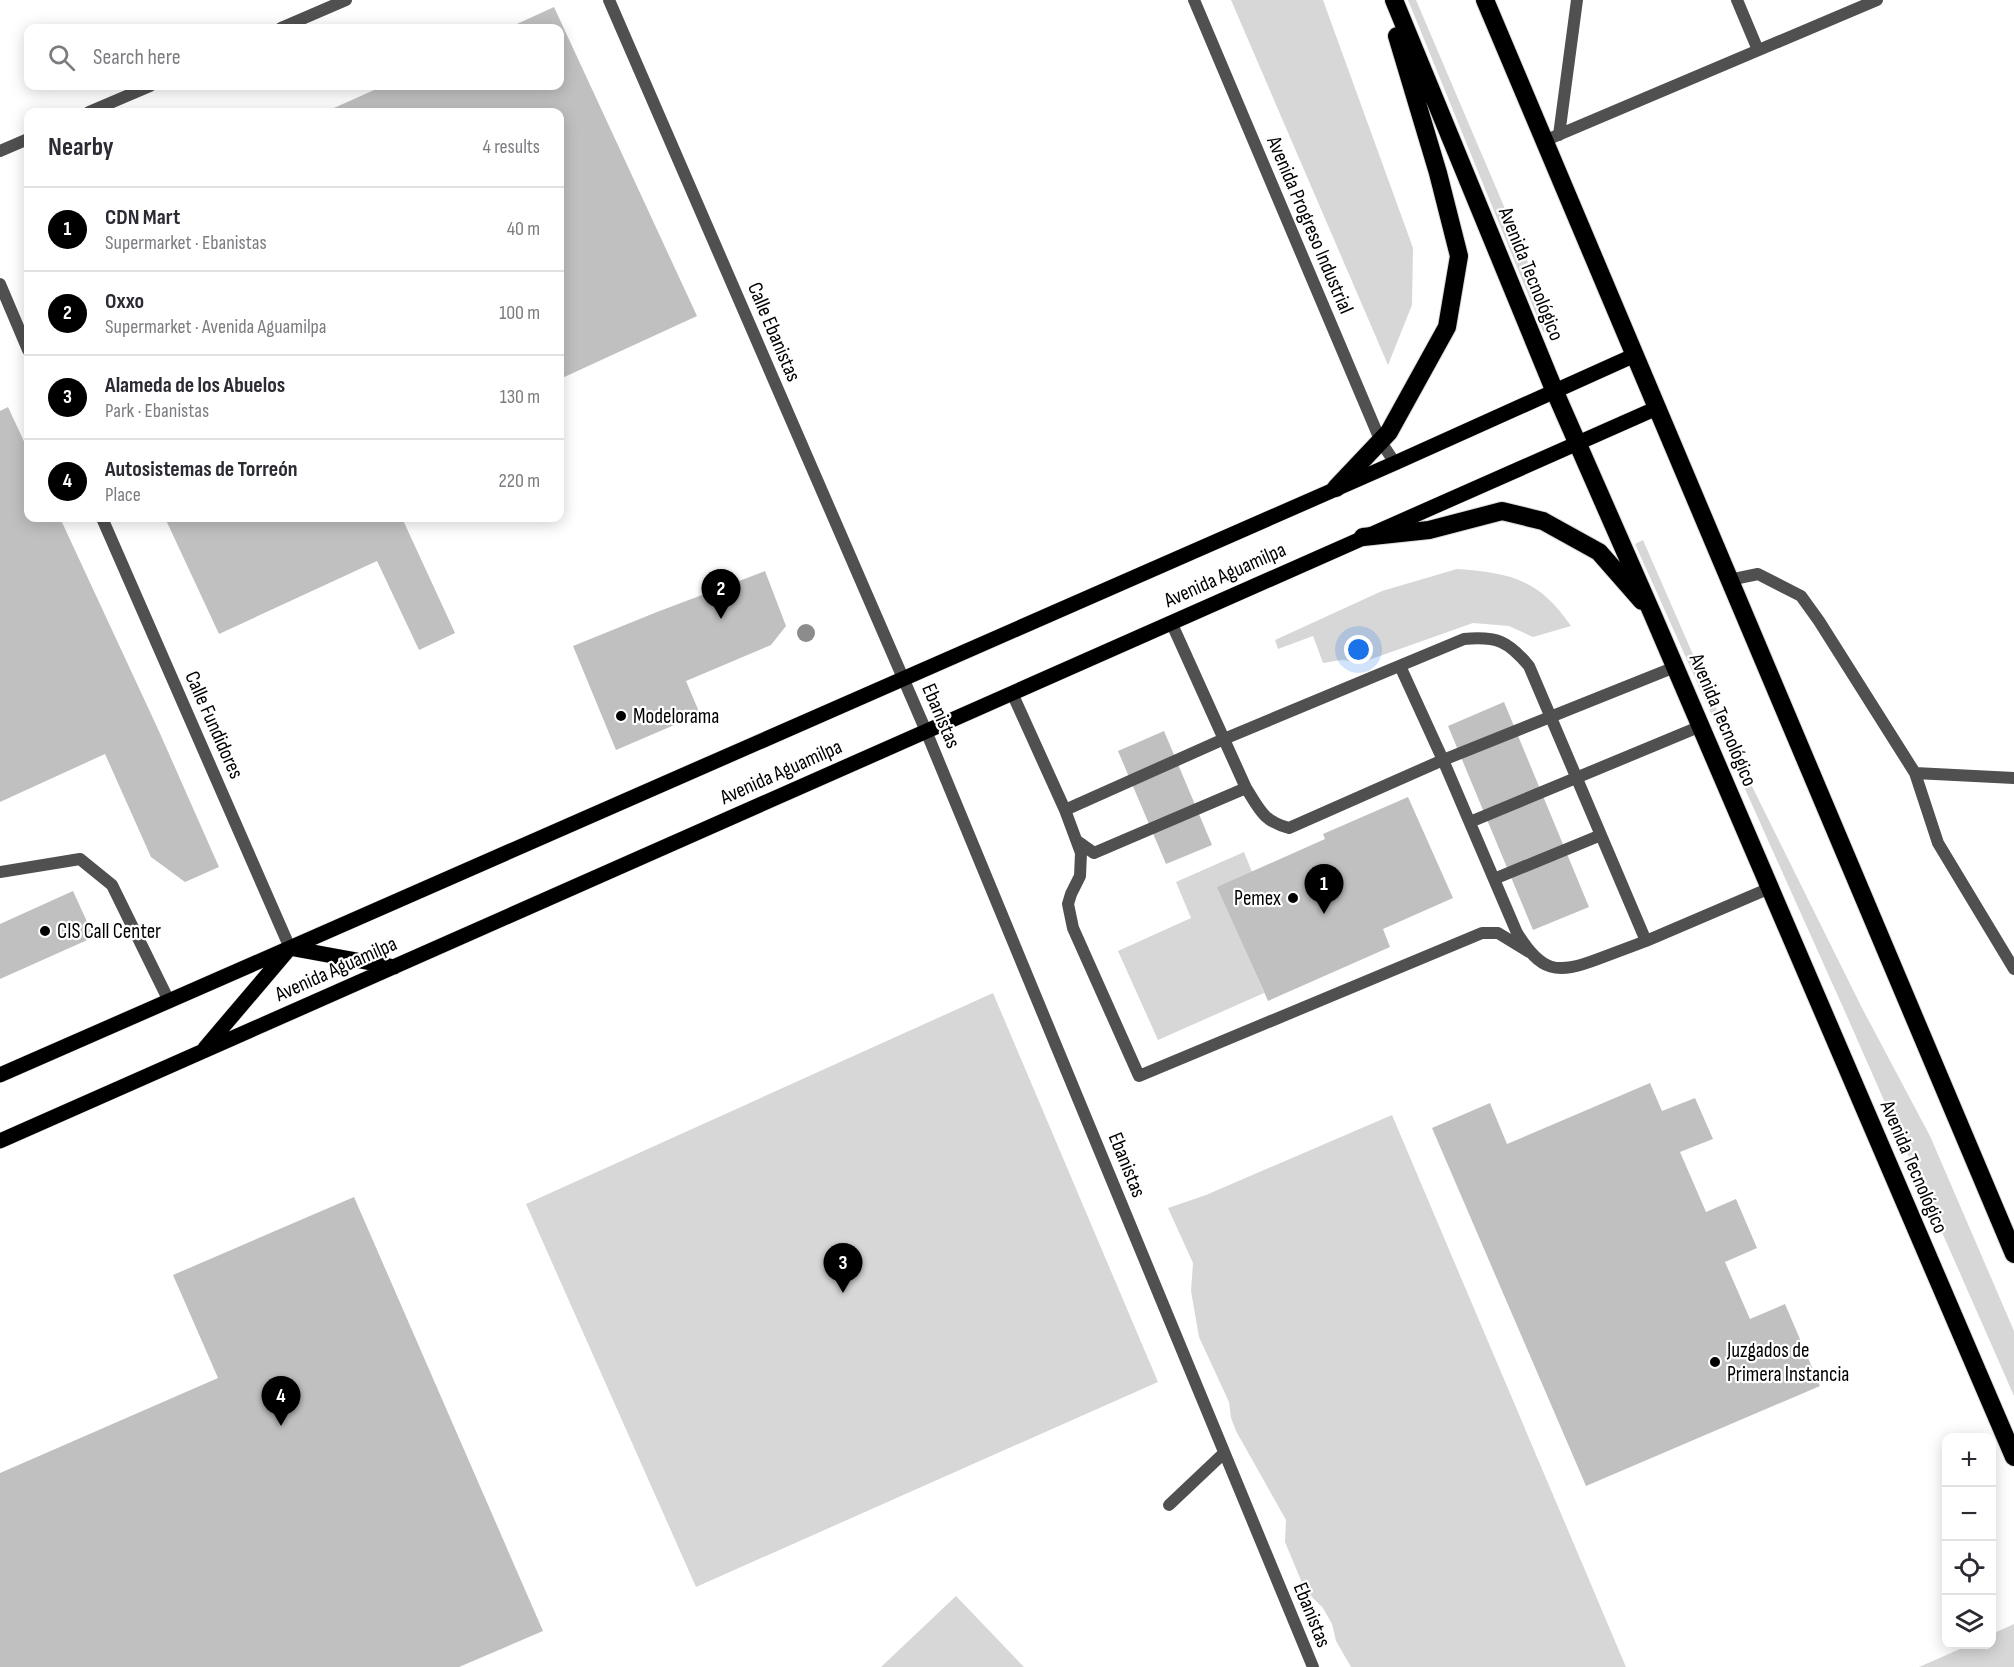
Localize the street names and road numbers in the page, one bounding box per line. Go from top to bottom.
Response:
street label: Avenida Progreso Industrial [1261,132,1359,317]
street label: Avenida Tecnológico [1493,203,1569,344]
street label: Calle Ebanistas [742,279,806,385]
street label: Avenida Aguamilpa [1159,537,1290,613]
street label: Avenida Tecnológico [1683,649,1762,790]
street label: Calle Fundidores [179,667,249,783]
street label: Ebanistas [916,680,966,752]
street label: Avenida Aguamilpa [715,734,846,810]
street label: Avenida Aguamilpa [270,931,401,1007]
street label: Avenida Tecnológico [1874,1096,1953,1237]
street label: Ebanistas [1103,1129,1151,1201]
street label: Ebanistas [1288,1579,1336,1651]

